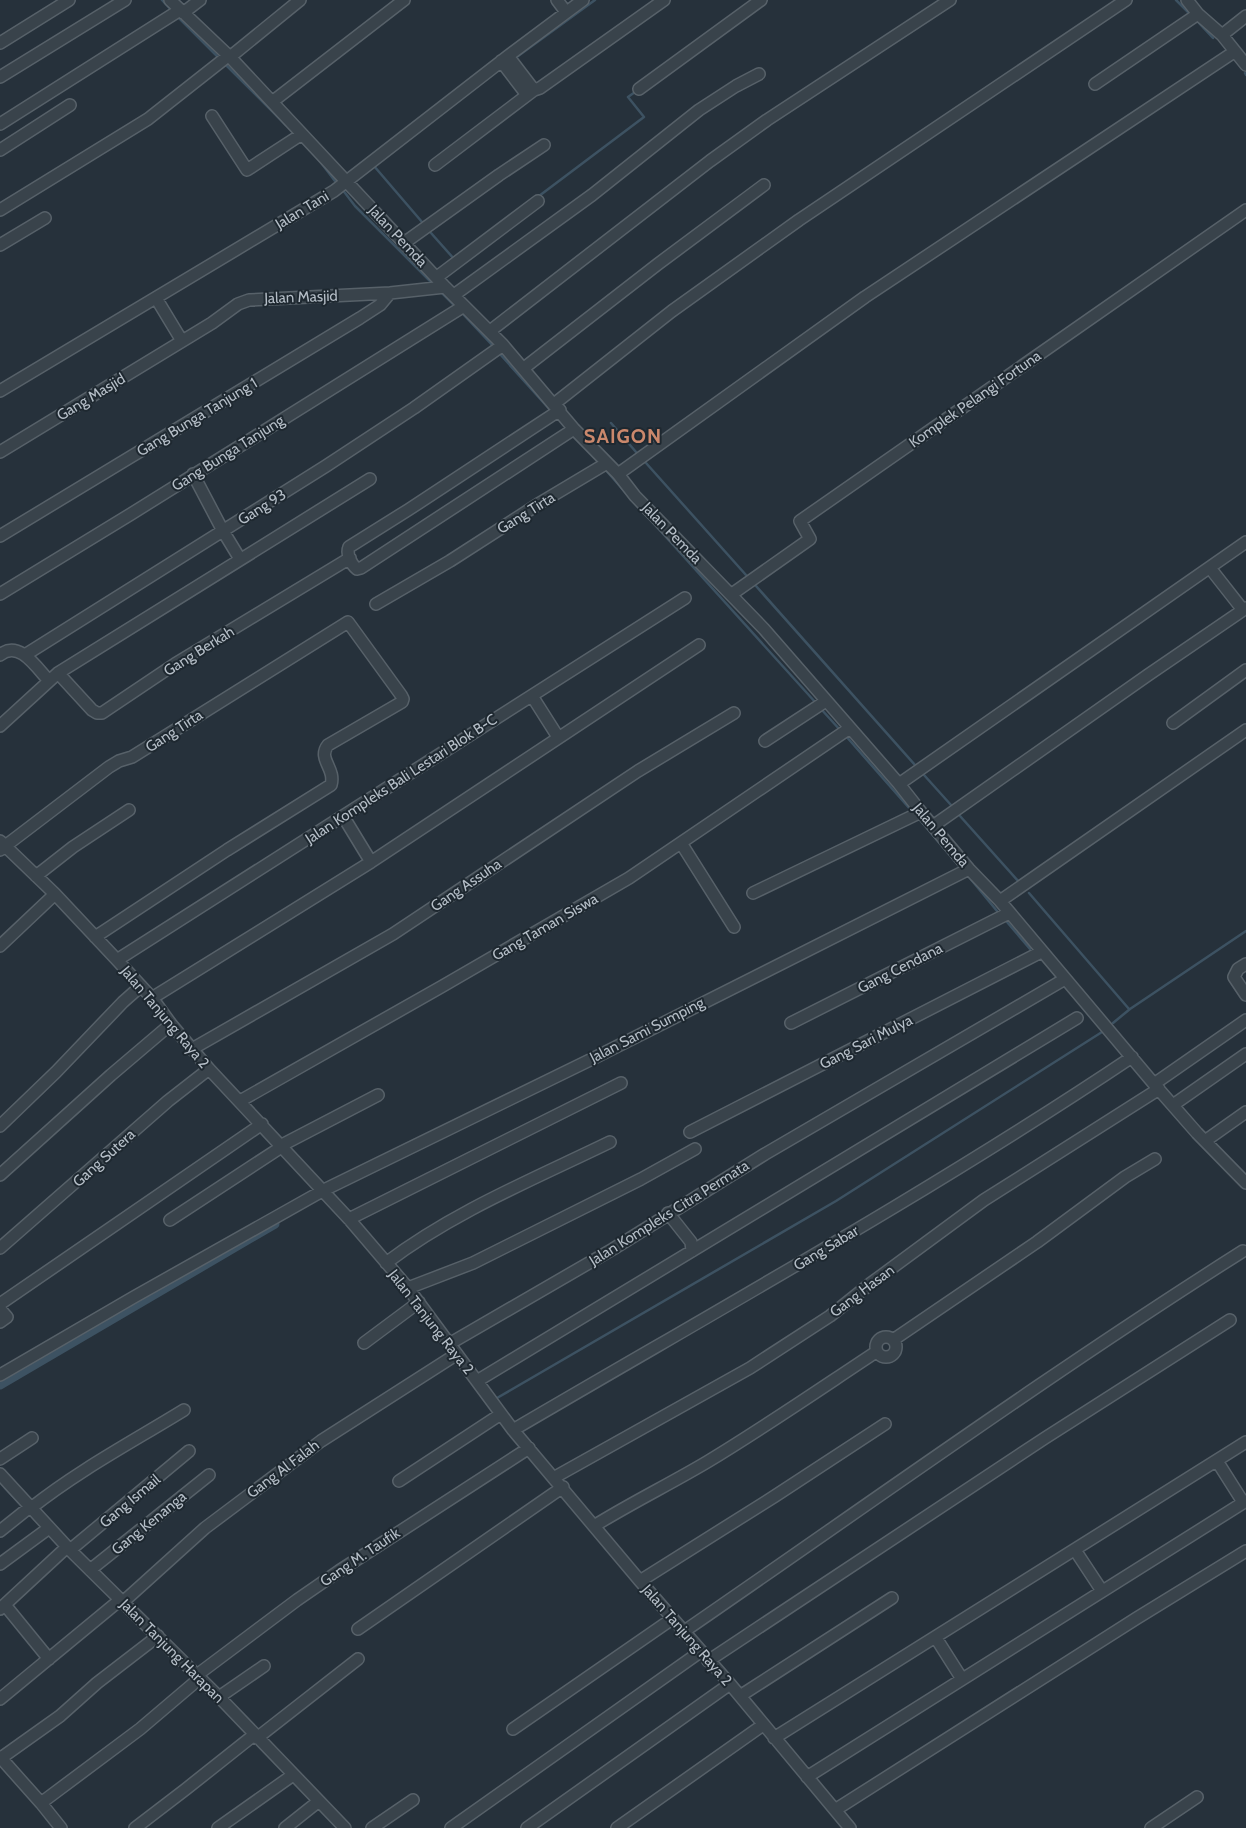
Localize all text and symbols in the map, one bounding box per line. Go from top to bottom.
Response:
street label: Jalan Tani [271,187,332,233]
street label: Jalan Pemda [364,201,432,271]
street label: Jalan Masjid [263,287,338,307]
street label: Komplek Pelangi Fortuna [905,346,1045,451]
street label: Gang Masjid [53,370,129,424]
street label: Gang Bunga Tanjung 1 [133,374,261,460]
street label: Gang Bunga Tanjung [168,411,288,495]
district label: SAIGON [584,424,662,448]
street label: Gang 93 [235,485,289,529]
street label: Gang Tirta [494,488,559,538]
street label: Jalan Pemda [638,498,706,568]
street label: Gang Berkah [160,622,238,680]
street label: Gang Tirta [142,705,207,756]
street label: Jalan Kompleks Bali Lestari Blok B-C [301,710,500,848]
street label: Jalan Pemda [908,799,974,871]
street label: Gang Assuha [427,854,505,915]
street label: Gang Taman Siswa [489,889,602,965]
street label: Gang Cendana [855,939,946,997]
street label: Jalan Tanjung Raya 2 [116,961,213,1072]
street label: Jalan Sami Sumping [586,993,708,1067]
street label: Gang Sari Mulya [817,1011,916,1073]
street label: Gang Sutera [69,1125,139,1191]
street label: Jalan Kompleks Citra Permata [585,1156,753,1270]
street label: Gang Sabar [790,1221,862,1274]
street label: Gang Hasan [826,1261,898,1321]
street label: Jalan Tanjung Raya 2 [384,1265,478,1378]
street label: Gang Al Falah [243,1436,323,1502]
street label: Gang Ismail [96,1470,164,1532]
street label: Gang Kenanga [108,1487,191,1559]
street label: Gang M. Taufik [317,1524,403,1590]
street label: Jalan Tanjung Raya 2 [638,1580,736,1689]
street label: Jalan Tanjung Harapan [116,1595,228,1707]

